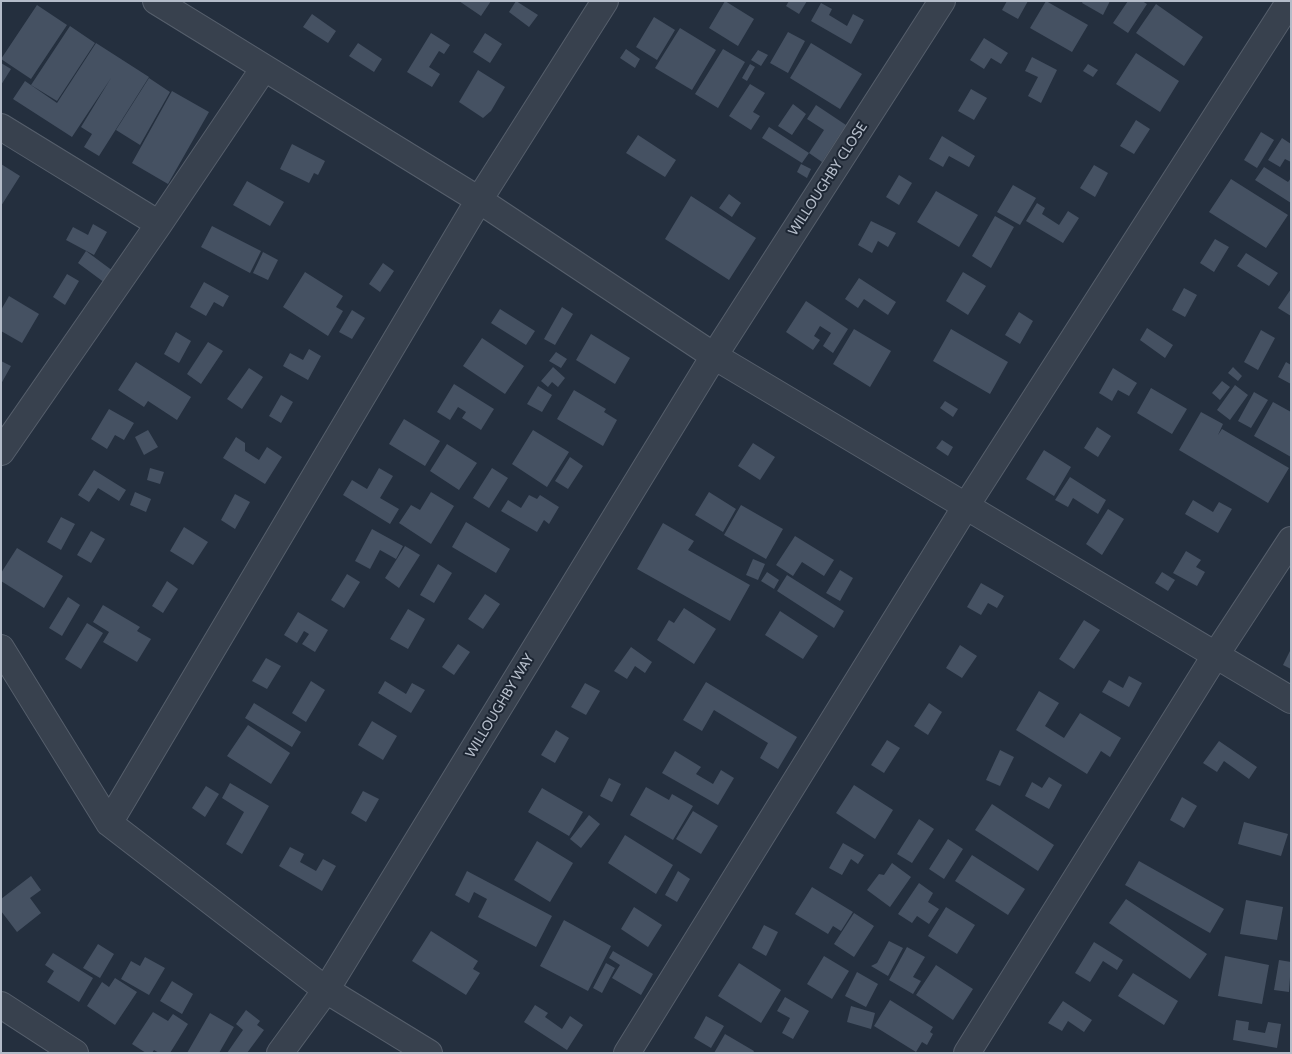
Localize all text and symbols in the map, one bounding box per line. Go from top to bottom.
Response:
street label: WILLOUGHBY CLOSE [785,119,871,239]
street label: WILLOUGHBY WAY [462,651,538,761]

